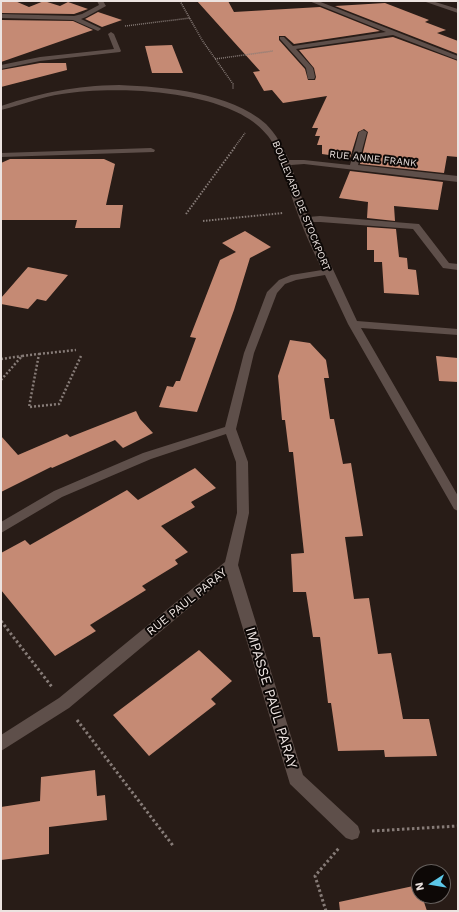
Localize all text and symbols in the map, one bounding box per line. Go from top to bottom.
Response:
street label: BOULEVARD DE STOCKPORT [269,139,333,273]
street label: RUE ANNE FRANK [329,148,417,170]
street label: RUE PAUL PARAY [144,565,230,639]
street label: IMPASSE PAUL PARAY [241,625,301,771]
north arrow [411,864,451,904]
text: N [413,881,427,892]

